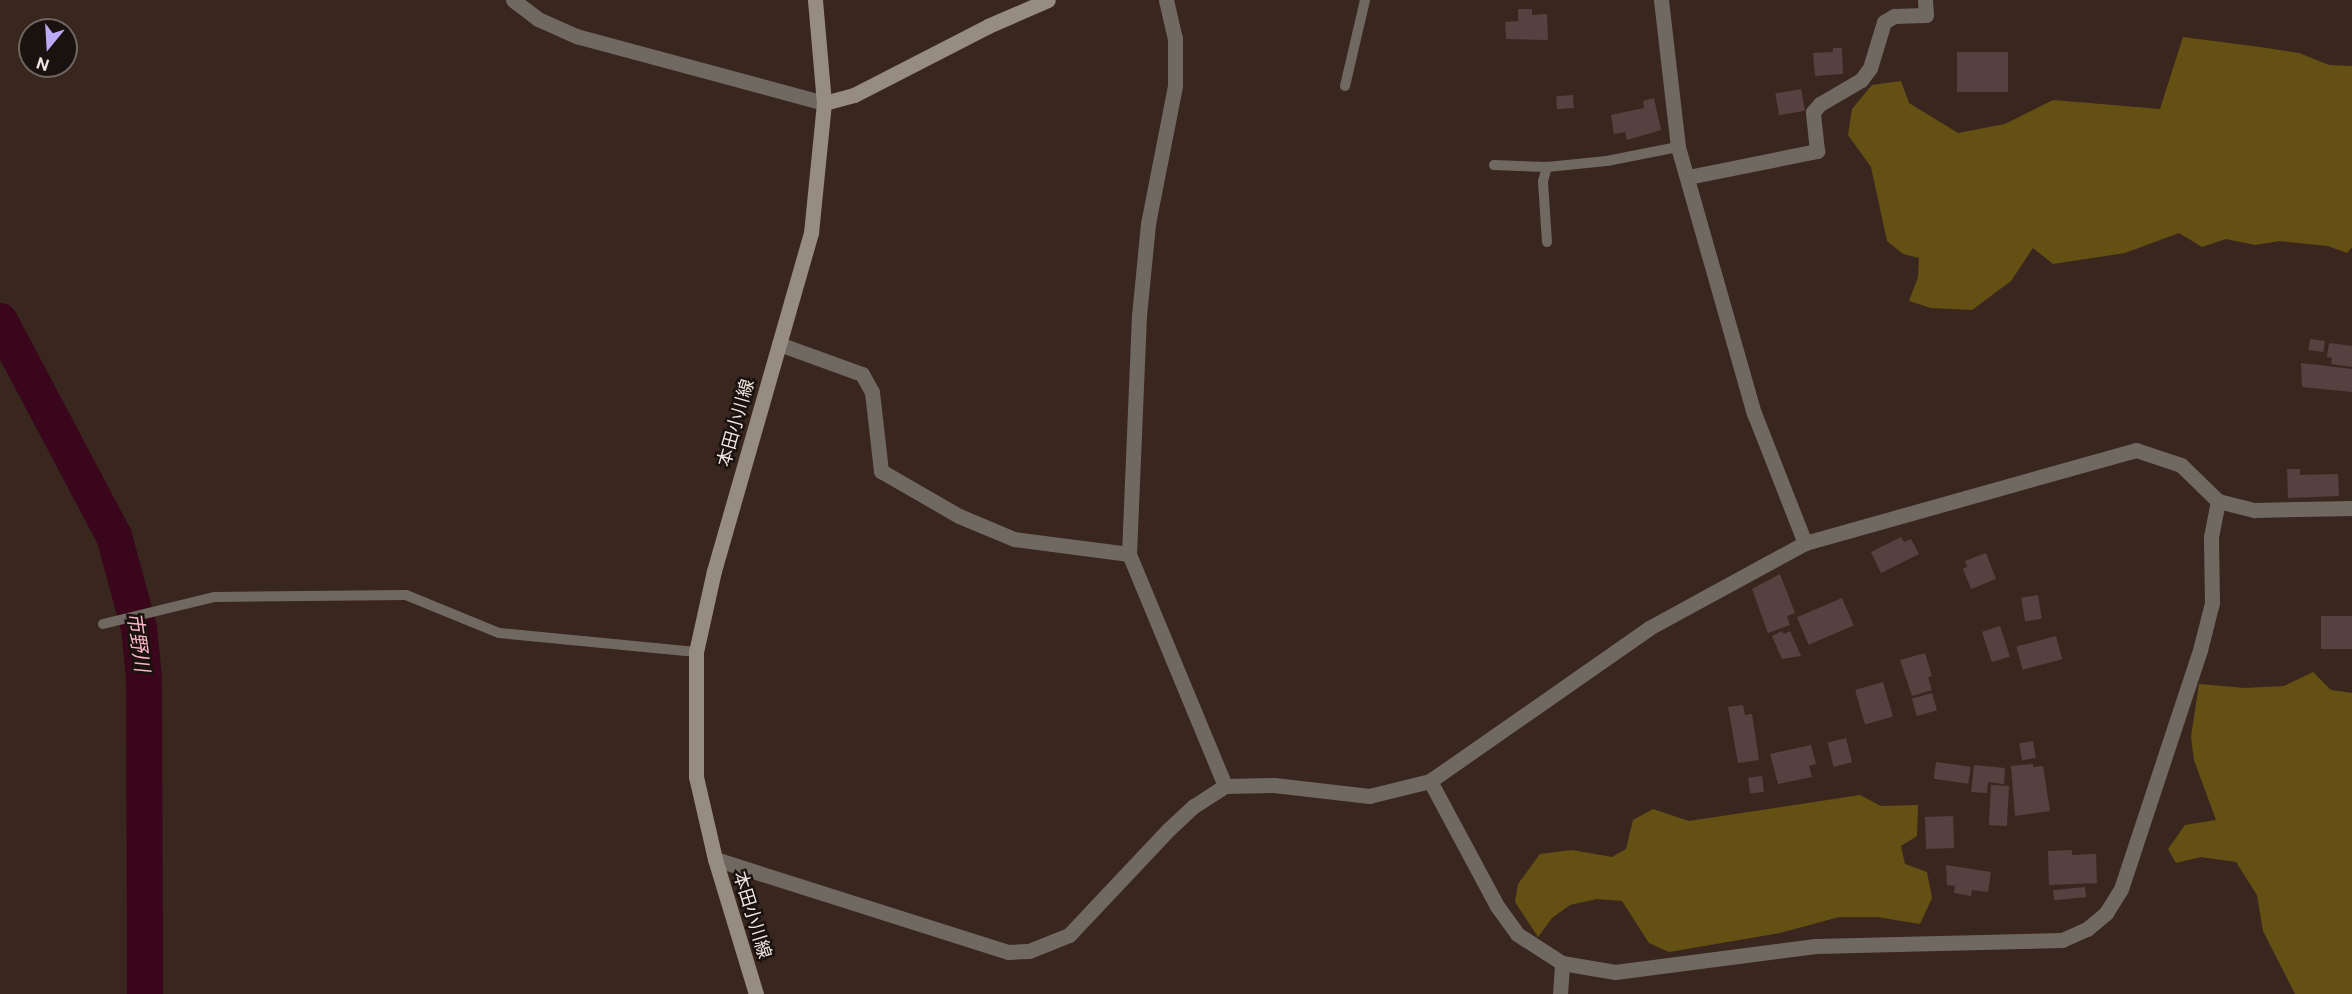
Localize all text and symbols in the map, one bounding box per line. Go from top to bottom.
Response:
north arrow [18,18,78,78]
text: N [34,53,52,75]
street label: 本田小川線 [713,377,759,469]
water label: 市野川 [122,611,154,673]
street label: 本田小川線 [729,869,775,961]

